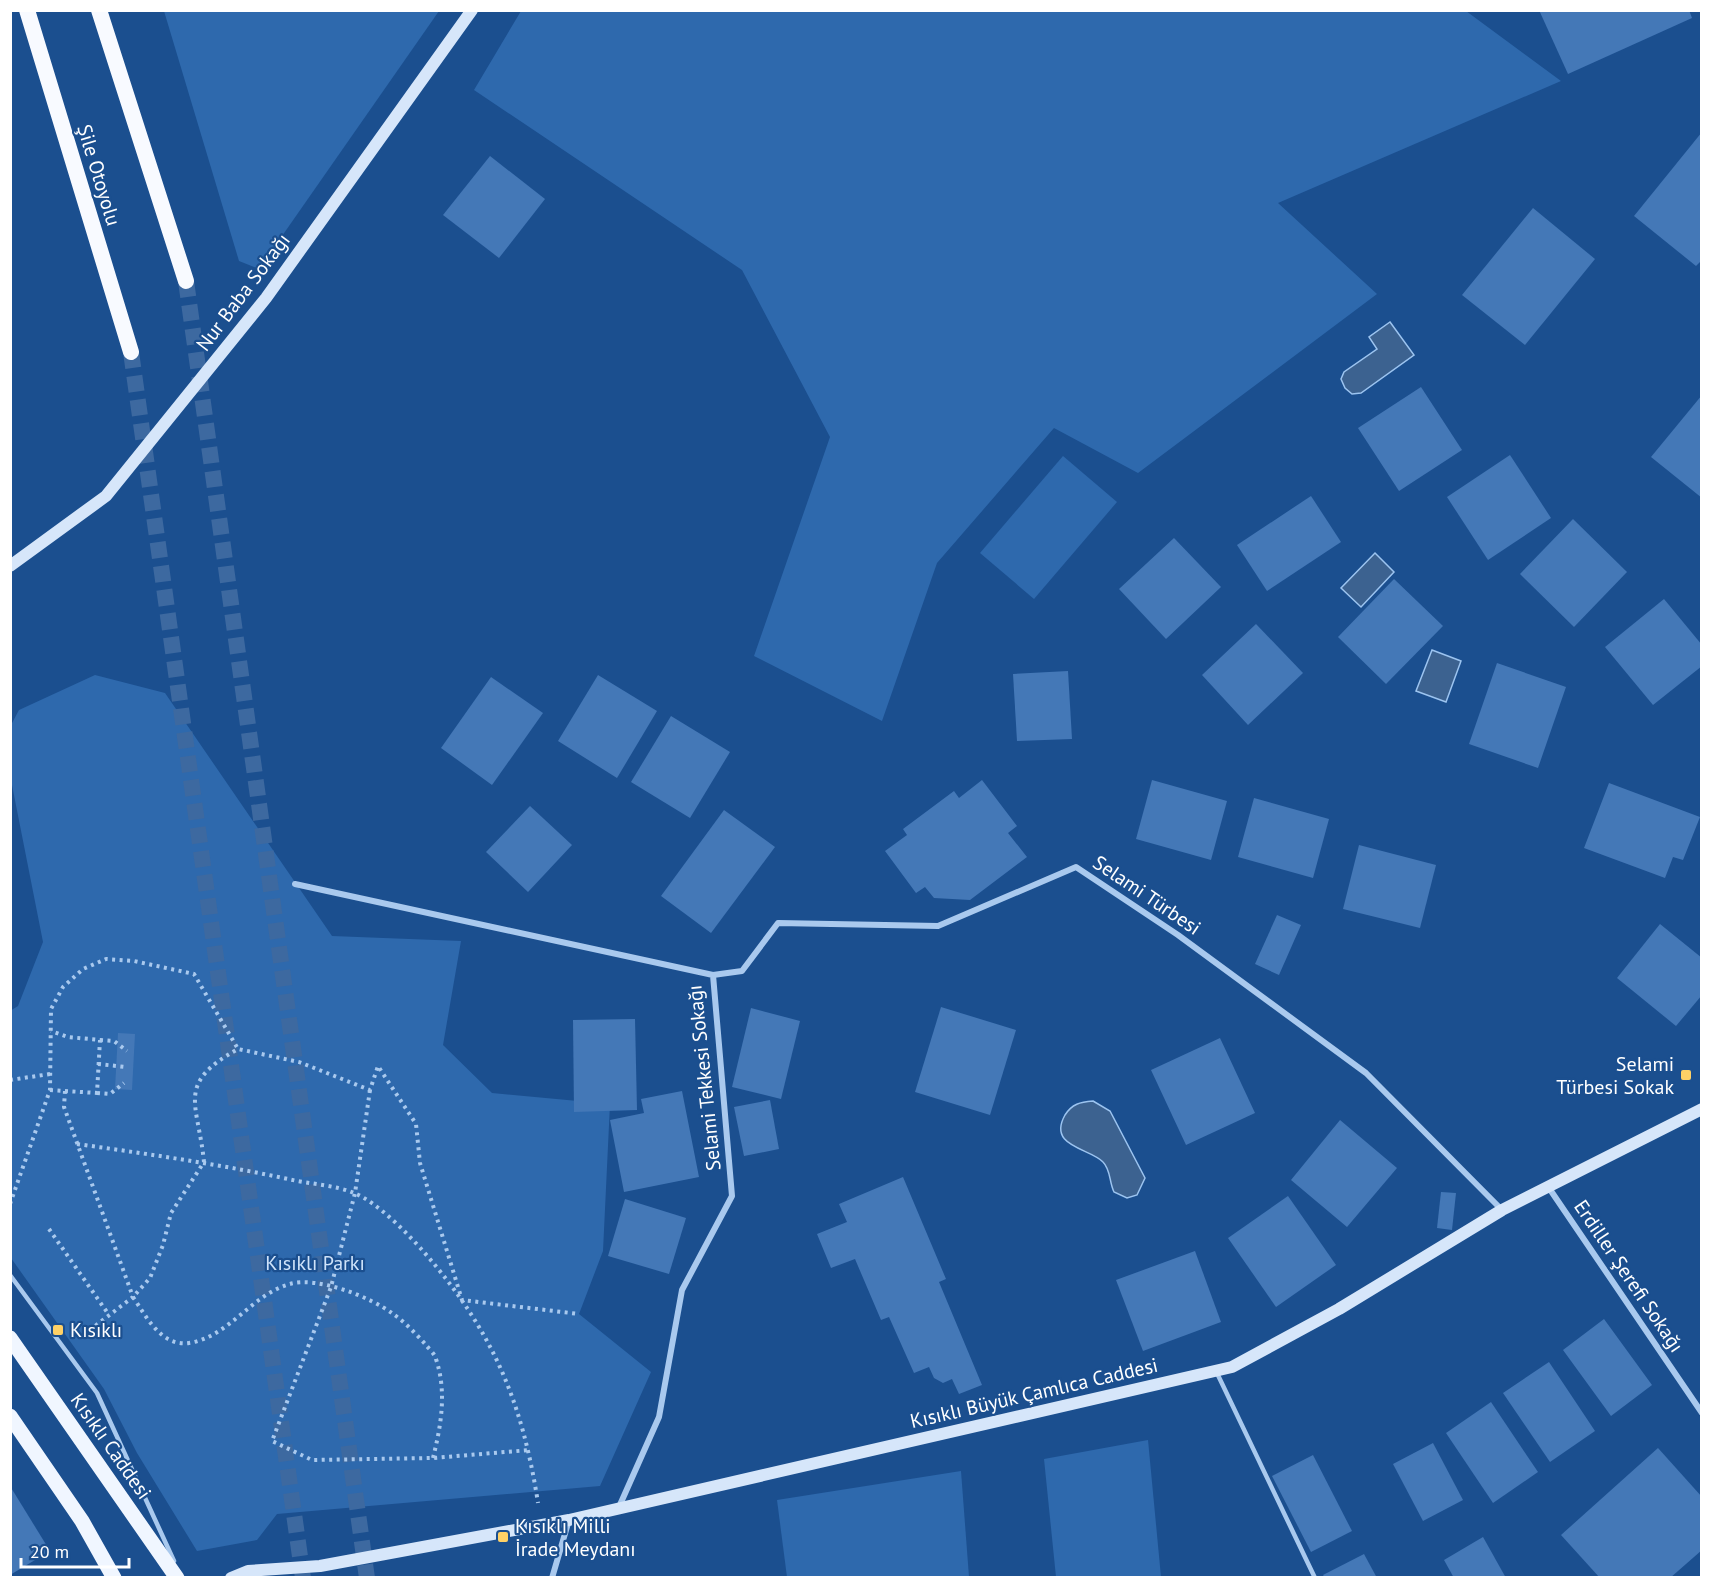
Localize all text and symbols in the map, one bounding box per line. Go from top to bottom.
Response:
street label: Şile Otoyolu [71,121,127,229]
street label: Nur Baba Sokağı [190,228,296,356]
street label: Selami Türbesi [1088,849,1206,941]
street label: Selami Tekkesi Sokağı [681,984,727,1172]
place label: Selami Türbesi Sokak [1556,1051,1674,1100]
marker: Selami Türbesi Sokak [1679,1068,1693,1082]
street label: Erdiller Şerefi Sokağı [1568,1195,1690,1357]
park label: Kısıklı Parkı [265,1250,365,1276]
place label: Kısıklı [70,1317,122,1343]
marker: Kısıklı [51,1323,65,1337]
street label: Kısıklı Büyük Çamlıca Caddesi [908,1352,1160,1434]
street label: Kısıklı Caddesi [65,1388,157,1504]
place label: Kısıklı Milli İrade Meydanı [515,1513,636,1562]
marker: Kısıklı Milli İrade Meydanı [496,1530,510,1544]
scale bar [21,1531,129,1569]
text: 20 m [30,1540,69,1563]

